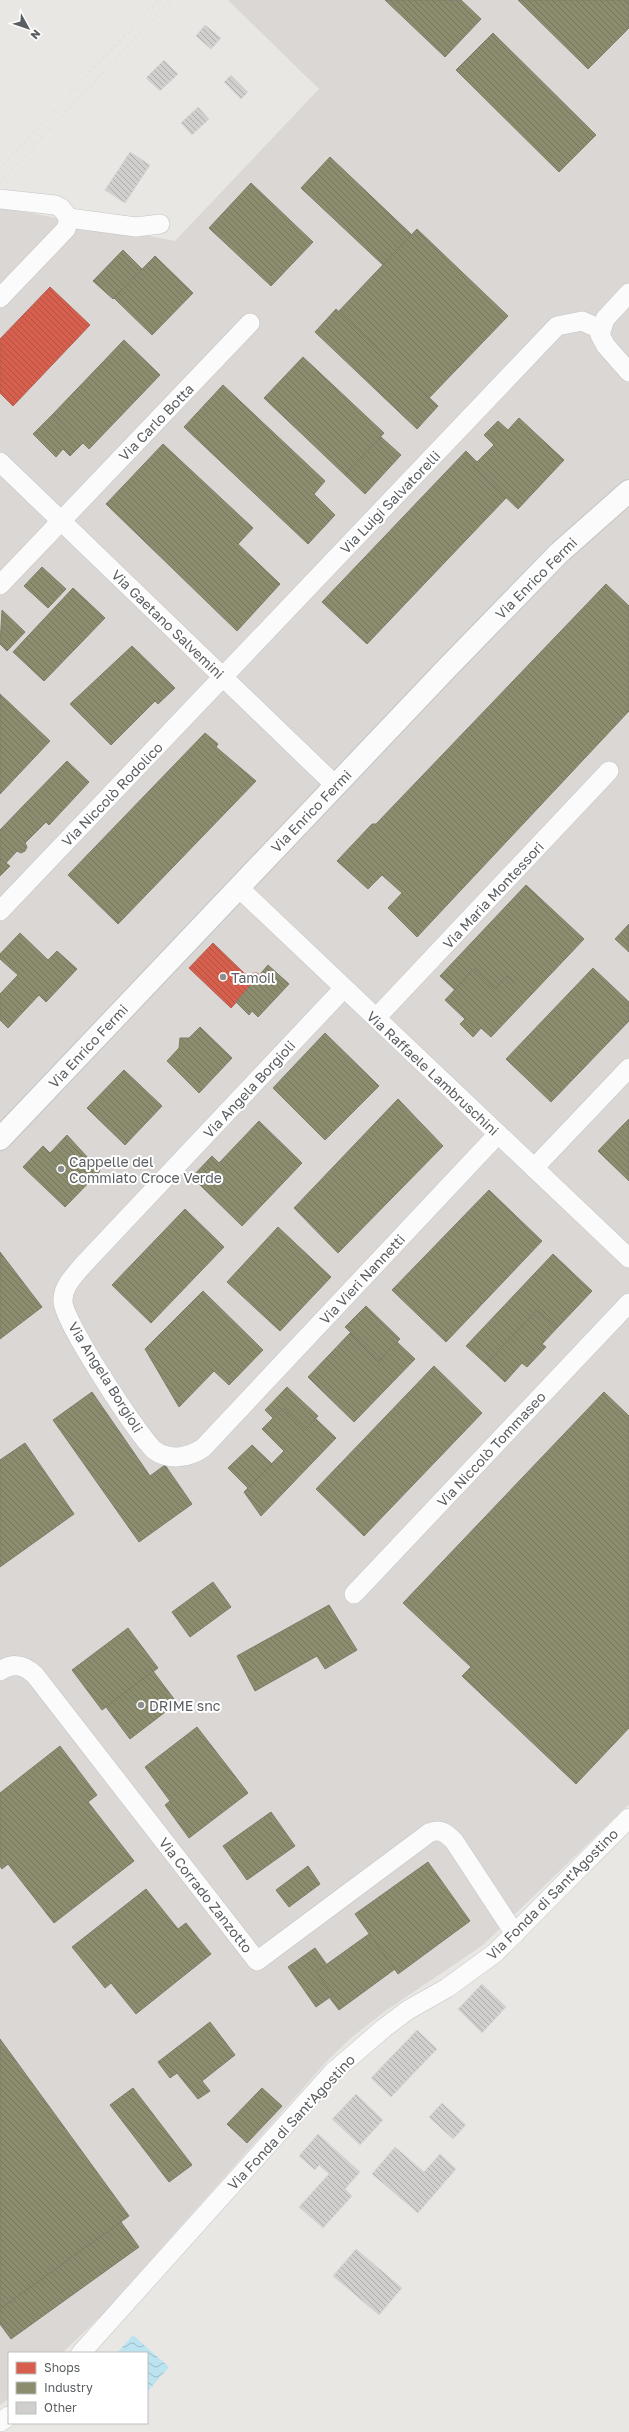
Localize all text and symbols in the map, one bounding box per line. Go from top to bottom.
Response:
north arrow [8,8,48,48]
text: N [28,27,44,42]
street label: Via Carlo Botta [115,380,197,464]
street label: Via Luigi Salvatorelli [336,447,444,557]
street label: Via Enrico Fermi [492,534,580,622]
street label: Via Gaetano Salvemini [108,566,228,682]
street label: Via Niccolò Rodolico [58,739,166,849]
street label: Via Enrico Fermi [267,766,355,856]
street label: Via Maria Montessori [439,838,547,952]
place label: Tamoil [231,969,275,986]
marker: Tamoil [218,972,228,982]
street label: Via Enrico Fermi [45,1001,131,1091]
street label: Via Raffaele Lambruschini [363,1007,503,1139]
street label: Via Angela Borgioli [199,1037,299,1141]
place label: Cappelle del Commiato Croce Verde [69,1153,222,1186]
marker: Cappelle del Commiato Croce Verde [56,1164,66,1174]
street label: Via Vieri Nannetti [316,1230,408,1328]
street label: Via Angela Borgioli [65,1319,147,1435]
street label: Via Niccolò Tommaseo [433,1388,549,1510]
place label: DRIME snc [149,1697,221,1714]
marker: DRIME snc [136,1700,146,1710]
street label: Via Fonda di Sant'Agostino [483,1825,621,1963]
street label: Via Corrado Zanzotto [156,1834,256,1956]
street label: Via Fonda di Sant'Agostino [224,2051,358,2193]
legend [8,2352,148,2424]
text: Shops [44,2360,80,2375]
text: Industry [44,2380,93,2395]
text: Other [44,2400,77,2415]

